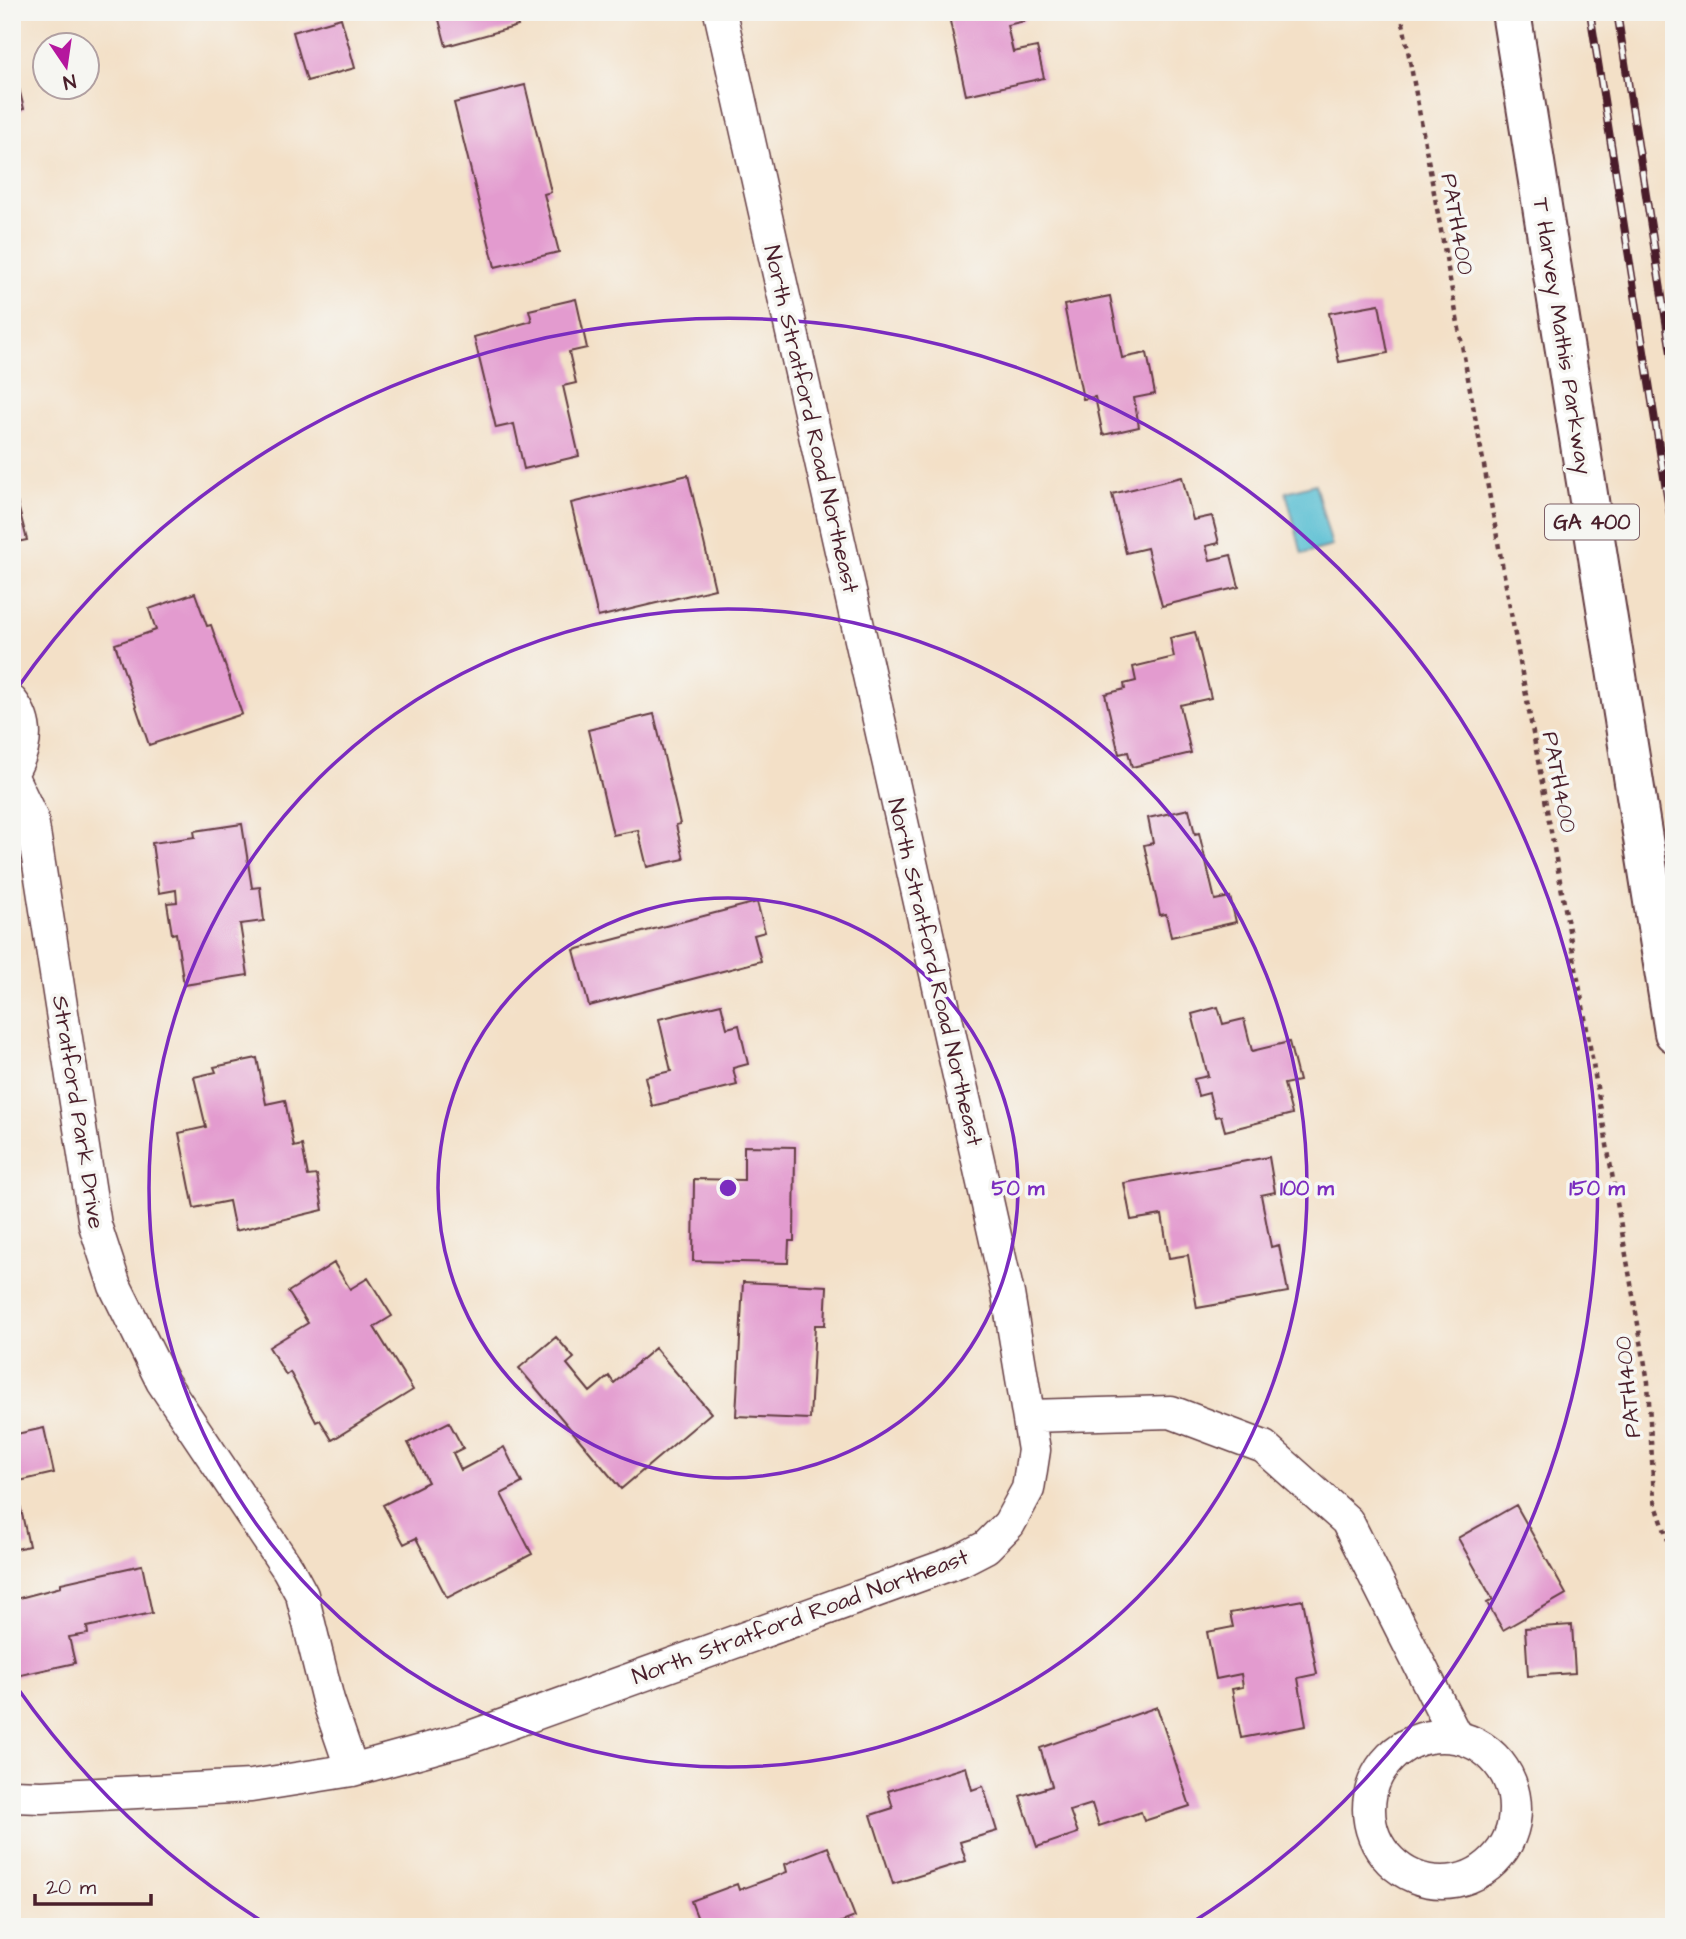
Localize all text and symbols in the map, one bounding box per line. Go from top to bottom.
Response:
north arrow [32,32,102,102]
text: N [61,67,78,96]
street label: PATH400 [1432,171,1482,277]
street label: T Harvey Mathis Parkway [1523,195,1600,477]
street label: North Stratford Road Northeast [755,242,867,597]
road number: GA 400 [1545,504,1639,540]
street label: PATH400 [1534,729,1584,835]
street label: North Stratford Road Northeast [879,795,991,1150]
street label: Stratford Park Drive [44,993,112,1231]
text: 50 m [992,1174,1045,1203]
text: 100 m [1280,1174,1335,1203]
text: 150 m [1569,1174,1625,1203]
centre of rings [716,1176,740,1200]
street label: PATH400 [1607,1334,1649,1439]
street label: North Stratford Road Northeast [628,1541,974,1693]
scale bar [35,1862,150,1906]
text: 20 m [46,1873,97,1902]

